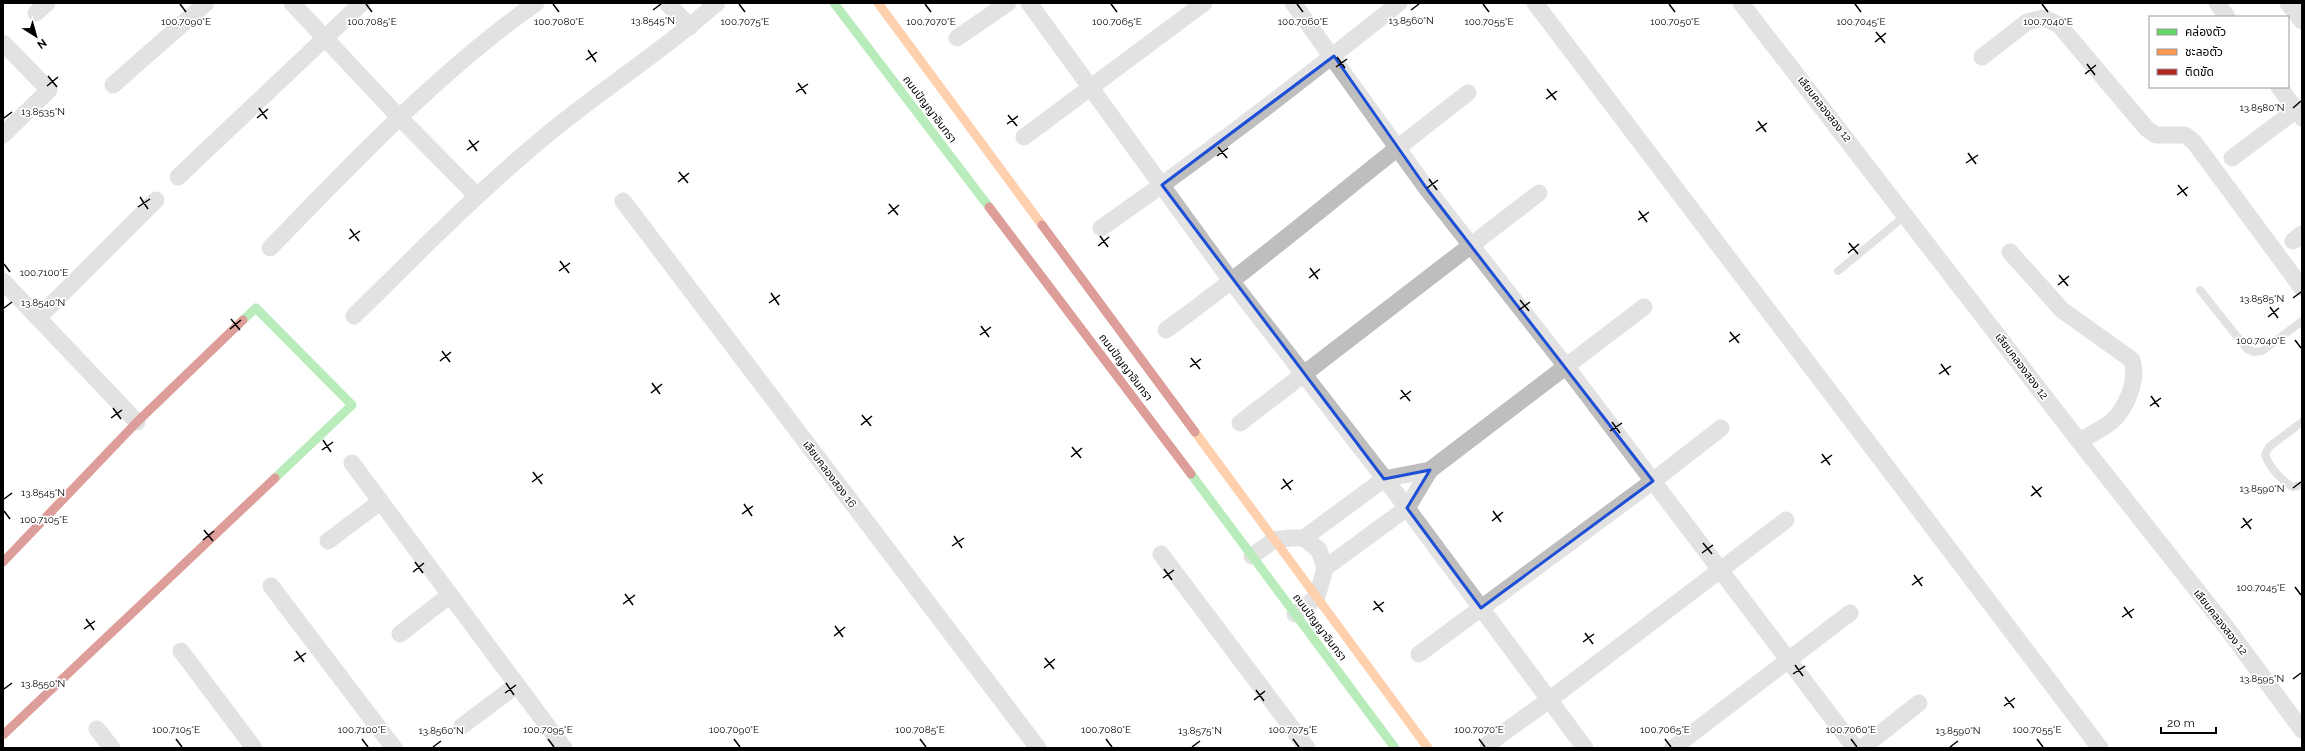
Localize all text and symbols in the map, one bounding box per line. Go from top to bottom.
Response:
text: 13.8545°N [631,15,675,26]
text: 13.8560°N [1388,15,1434,26]
north arrow [16,16,56,56]
text: 100.7090°E [161,16,211,27]
text: 100.7085°E [347,16,397,27]
text: 100.7080°E [534,16,584,27]
text: 100.7075°E [721,16,769,27]
text: 100.7070°E [906,16,956,27]
text: 100.7065°E [1092,16,1142,27]
text: 100.7060°E [1278,16,1328,27]
text: 100.7055°E [1464,16,1514,27]
text: 100.7050°E [1650,16,1700,27]
text: 100.7045°E [1836,16,1886,27]
text: 100.7040°E [2023,16,2073,27]
legend [2149,16,2289,88]
text: คล่องตัว [2185,25,2226,39]
text: N [34,36,49,51]
text: ชะลอตัว [2185,45,2223,59]
text: ติดขัด [2185,65,2214,79]
street label: ถนนปัญญาอินทรา [900,73,959,145]
street label: เลียบคลองสอง 12 [1795,74,1854,145]
text: 13.8580°N [2239,102,2285,113]
text: 13.8535°N [21,106,65,117]
text: 100.7100°E [20,267,68,278]
text: 13.8585°N [2240,293,2284,304]
text: 13.8540°N [21,297,65,308]
street label: ถนนปัญญาอินทรา [1096,331,1155,403]
street label: เลียบคลองสอง 12 [1992,331,2051,402]
text: 100.7040°E [2236,335,2286,346]
street label: เลียบคลองสอง 16 [800,438,859,511]
text: 13.8590°N [2239,483,2285,494]
text: 13.8545°N [21,487,65,498]
text: 100.7105°E [20,514,68,525]
text: 100.7045°E [2236,582,2286,593]
street label: เลียบคลองสอง 12 [2191,587,2250,658]
street label: ถนนปัญญาอินทรา [1290,591,1349,663]
text: 13.8595°N [2240,673,2284,684]
text: 13.8550°N [21,678,65,689]
scale bar [2161,709,2216,735]
text: 20 m [2167,716,2195,730]
text: 100.7105°E [152,724,200,735]
text: 100.7100°E [338,724,386,735]
text: 100.7095°E [523,724,573,735]
text: 100.7090°E [709,724,759,735]
text: 100.7085°E [895,724,945,735]
text: 100.7080°E [1081,724,1131,735]
text: 100.7075°E [1269,724,1317,735]
text: 100.7070°E [1454,724,1504,735]
text: 100.7065°E [1640,724,1690,735]
text: 100.7060°E [1826,724,1876,735]
text: 100.7055°E [2012,724,2062,735]
text: 13.8560°N [418,725,464,736]
text: 13.8575°N [1178,725,1222,736]
text: 13.8590°N [1935,725,1981,736]

